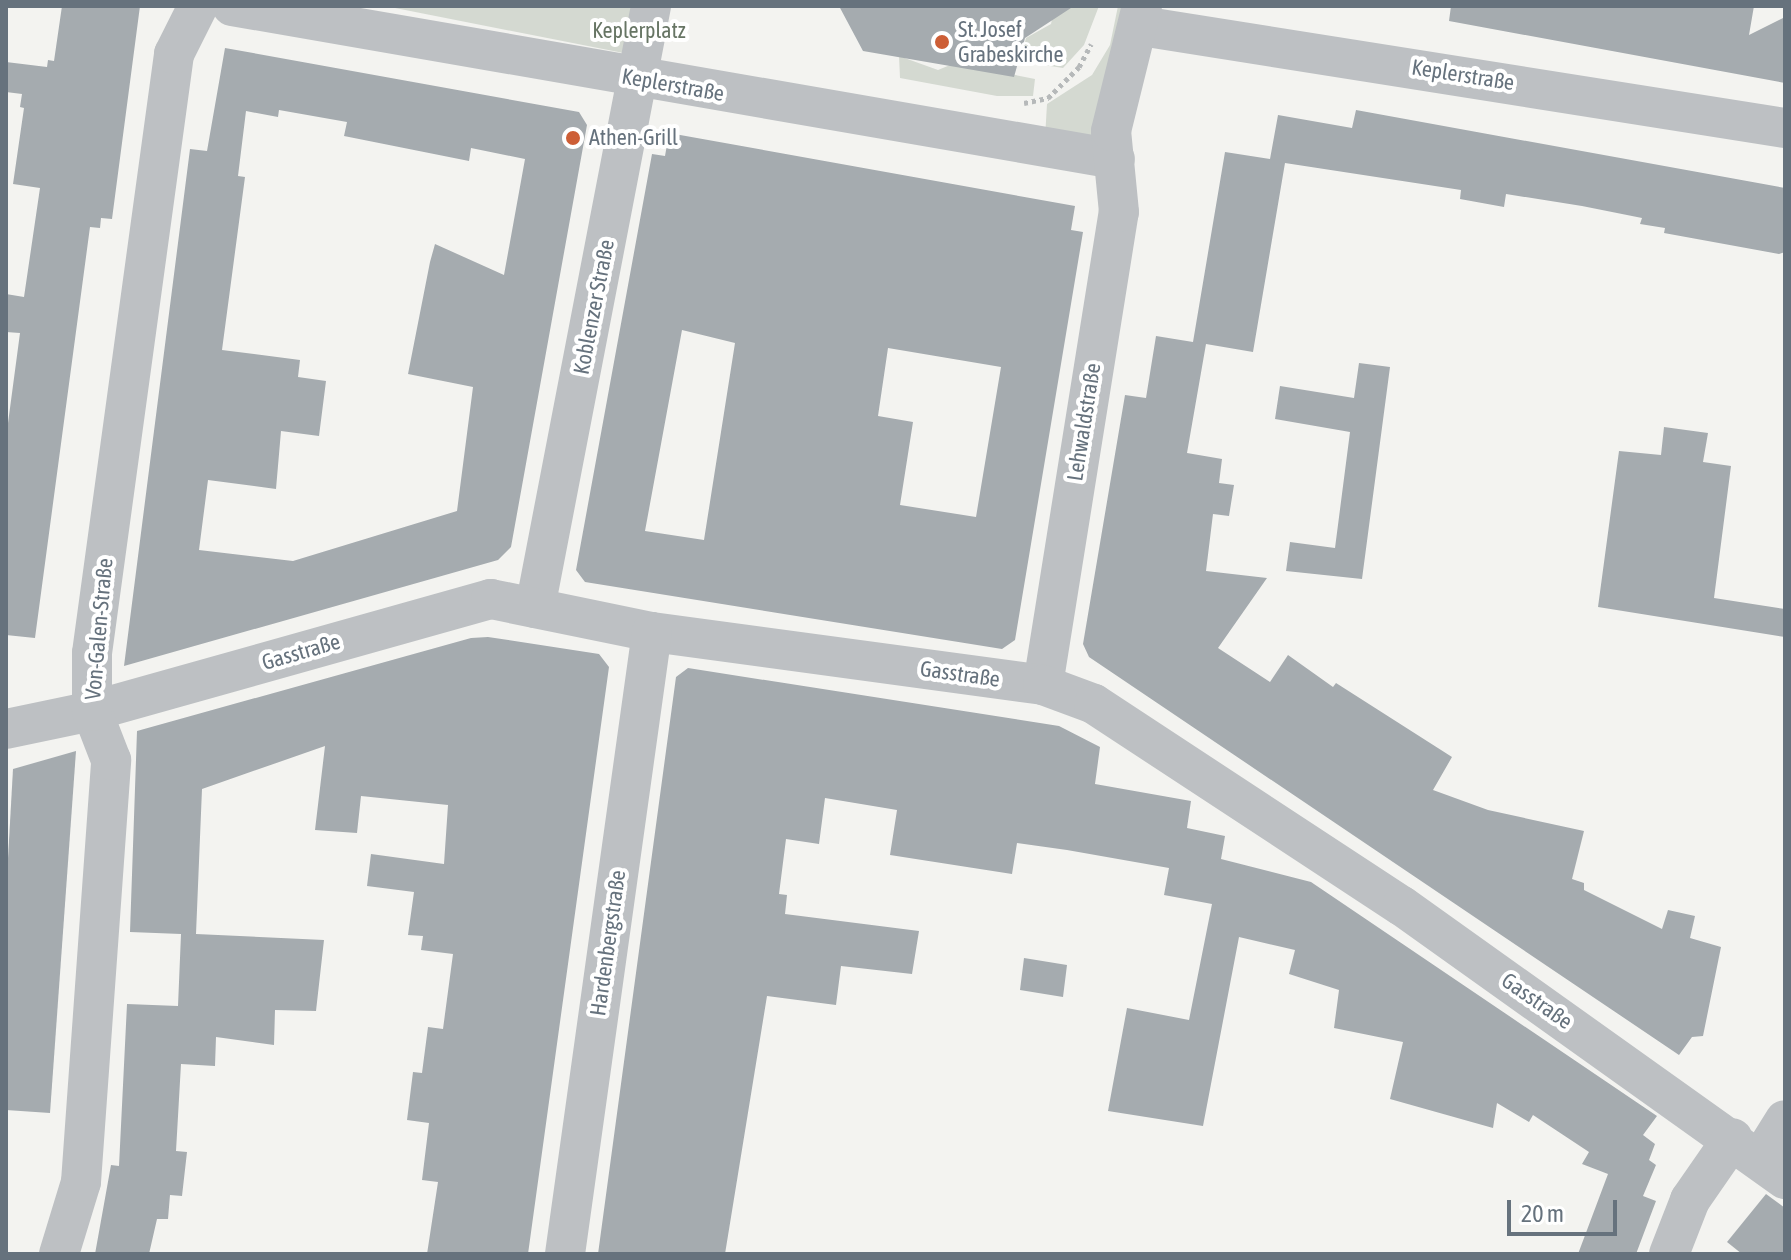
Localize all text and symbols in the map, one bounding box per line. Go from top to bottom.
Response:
place label: St. Josef Grabeskirche [958,16,1063,68]
park label: Keplerplatz [592,18,686,44]
marker: St. Josef Grabeskirche [933,33,951,51]
street label: Keplerstraße [1410,54,1516,96]
street label: Keplerstraße [620,63,726,107]
place label: Athen-Grill [589,125,678,151]
marker: Athen-Grill [564,129,582,147]
street label: Koblenzer Straße [568,237,620,377]
street label: Lehwaldstraße [1062,361,1106,483]
street label: Von-Galen-Straße [80,557,118,701]
street label: Gasstraße [259,628,343,676]
street label: Gasstraße [918,655,1002,693]
street label: Hardenbergstraße [585,868,631,1018]
street label: Gasstraße [1497,967,1577,1035]
scale bar [1511,1184,1621,1234]
text: 20 m [1521,1200,1564,1227]

